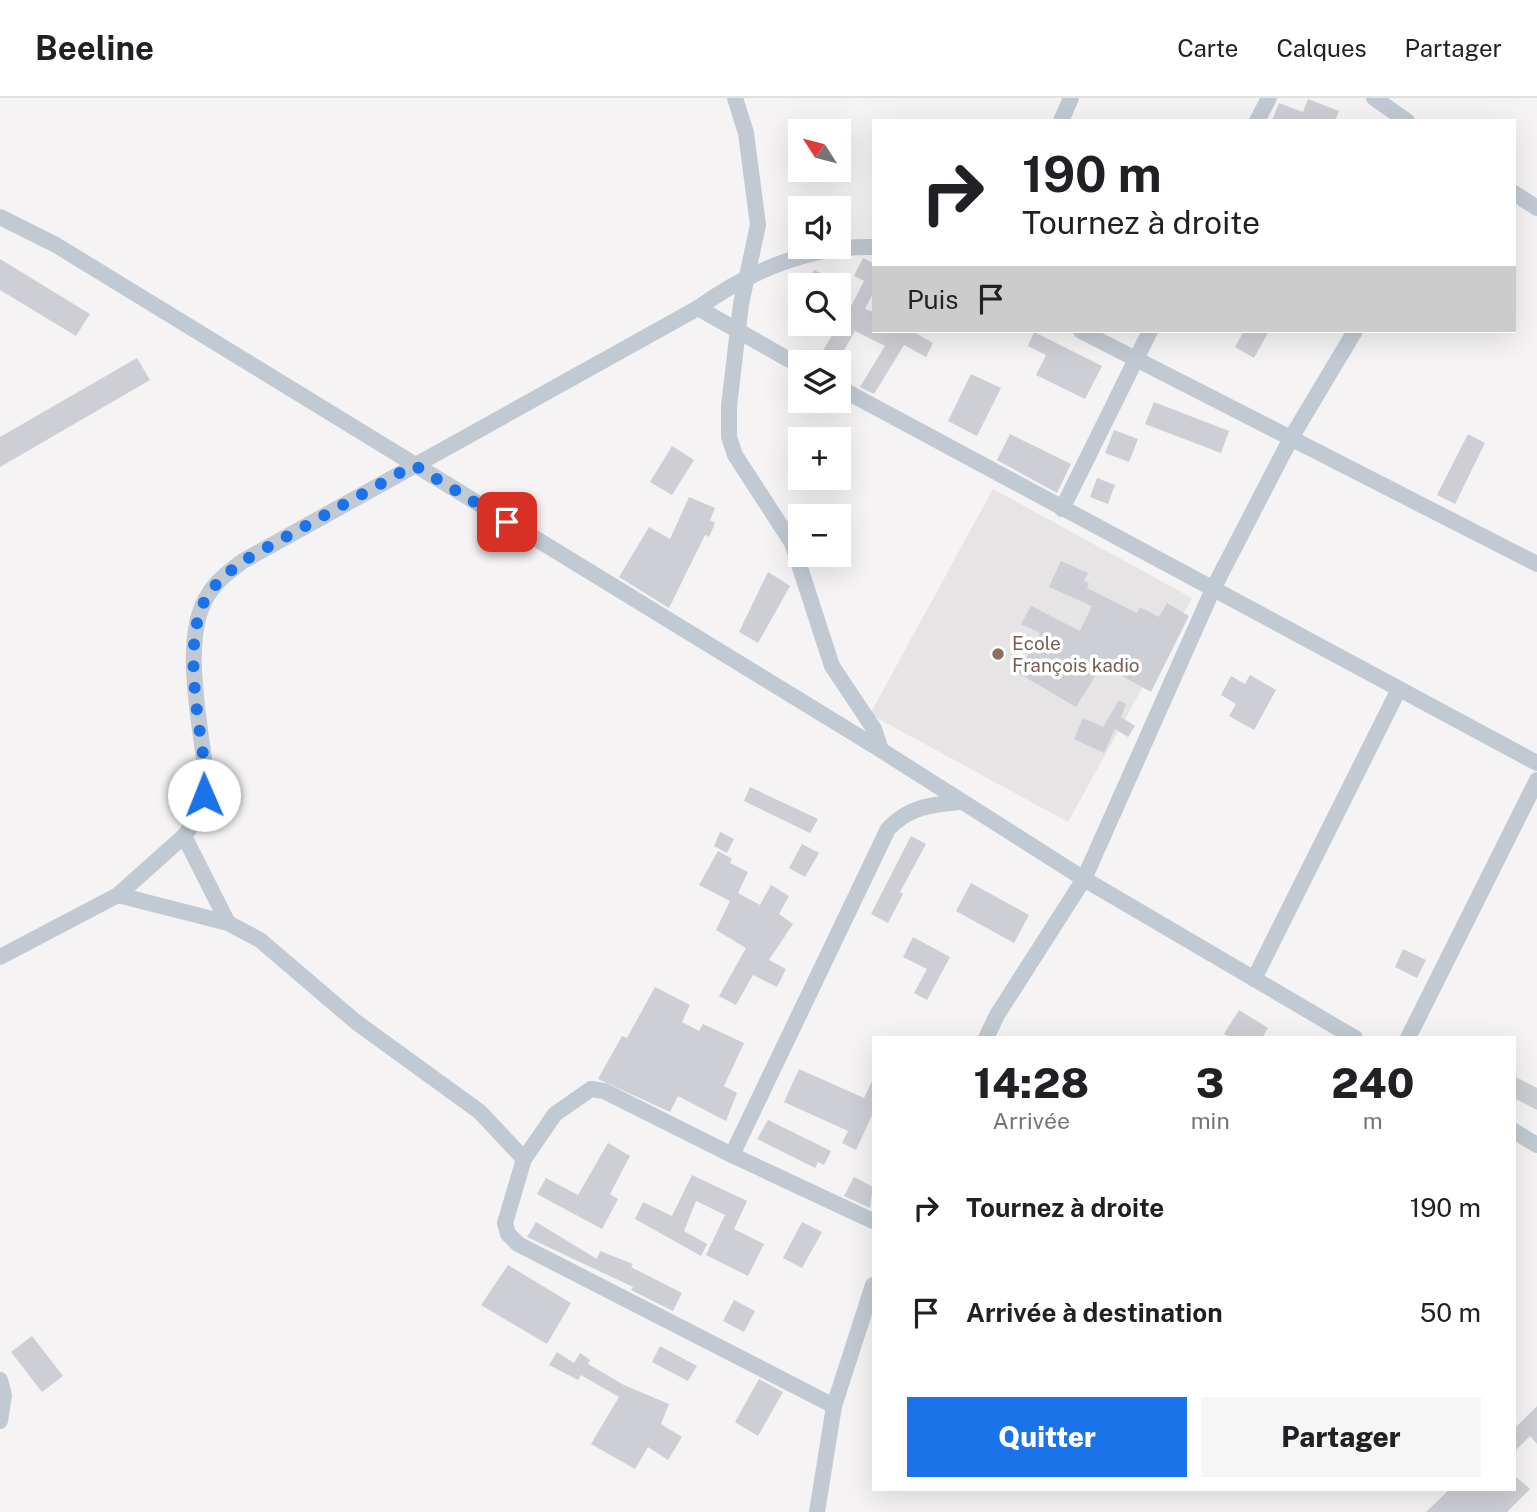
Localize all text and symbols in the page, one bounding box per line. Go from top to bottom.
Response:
text: Beeline [35,29,154,67]
text: Carte [1177,34,1238,62]
text: Calques [1276,34,1367,62]
text: Partager [1405,34,1502,62]
north arrow [788,119,850,182]
map controls [788,119,851,567]
text: 190 m [1022,145,1162,203]
icon: right [907,147,998,238]
button: sound [788,196,851,259]
text: Tournez à droite [1022,204,1260,241]
button: search [788,273,851,336]
icon: arrive [972,280,1010,318]
text: Puis [907,284,958,315]
button: layers [788,350,851,413]
button: + [788,427,851,490]
pin [477,492,537,552]
icon: arrive [488,503,526,541]
button: − [788,504,851,567]
place label: Ecole François kadio [1012,632,1140,676]
marker: Ecole François kadio [990,646,1006,662]
position arrow [167,758,241,832]
text: 14:28 [974,1058,1089,1107]
text: 3 [1196,1058,1224,1107]
text: 240 [1331,1058,1414,1107]
text: Arrivée [993,1107,1070,1134]
text: min [1191,1107,1230,1134]
text: m [1363,1107,1383,1134]
icon: right [907,1189,945,1227]
text: Tournez à droite [966,1192,1164,1223]
text: 190 m [1410,1192,1481,1223]
icon: arrive [907,1294,945,1332]
text: Arrivée à destination [966,1297,1223,1328]
text: 50 m [1420,1297,1481,1328]
button: Quitter [907,1397,1187,1477]
button: Partager [1201,1397,1481,1477]

